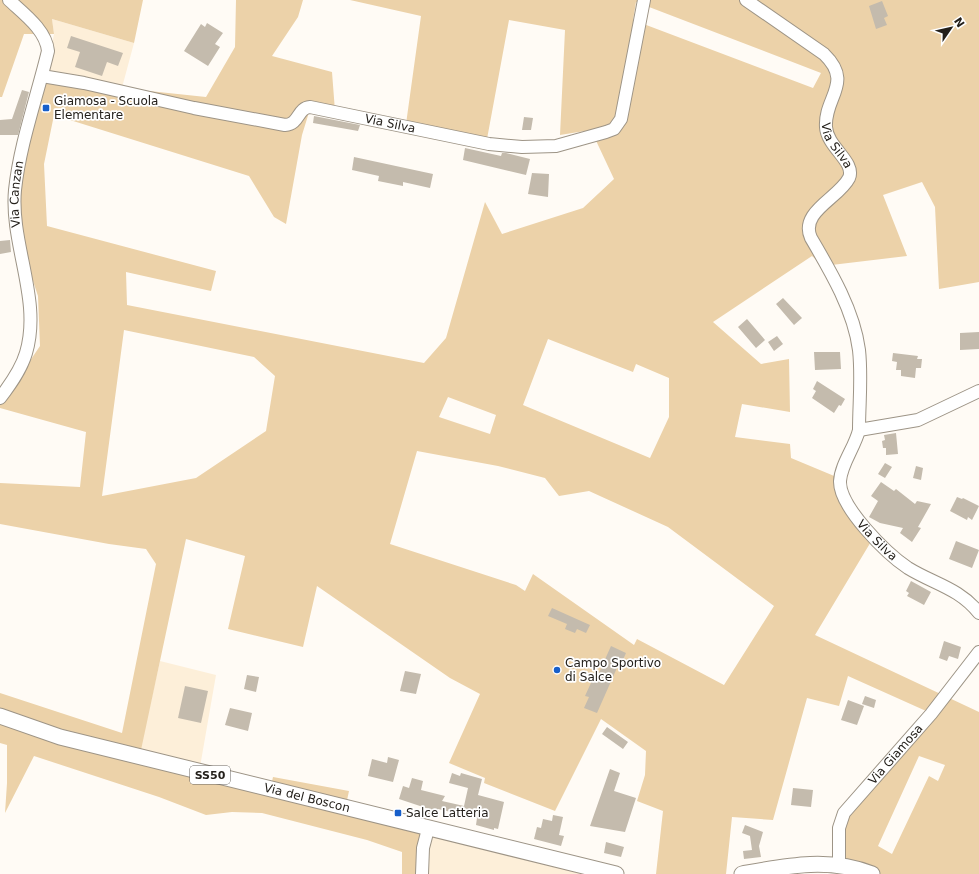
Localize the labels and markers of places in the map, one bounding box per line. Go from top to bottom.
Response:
place label: Giamosa - Scuola Elementare [54,94,158,122]
marker: Giamosa - Scuola Elementare [41,103,51,113]
place label: Campo Sportivo di Salce [565,656,661,684]
marker: Campo Sportivo di Salce [552,665,562,675]
place label: Salce Latteria [406,806,489,820]
marker: Salce Latteria [393,808,403,818]

